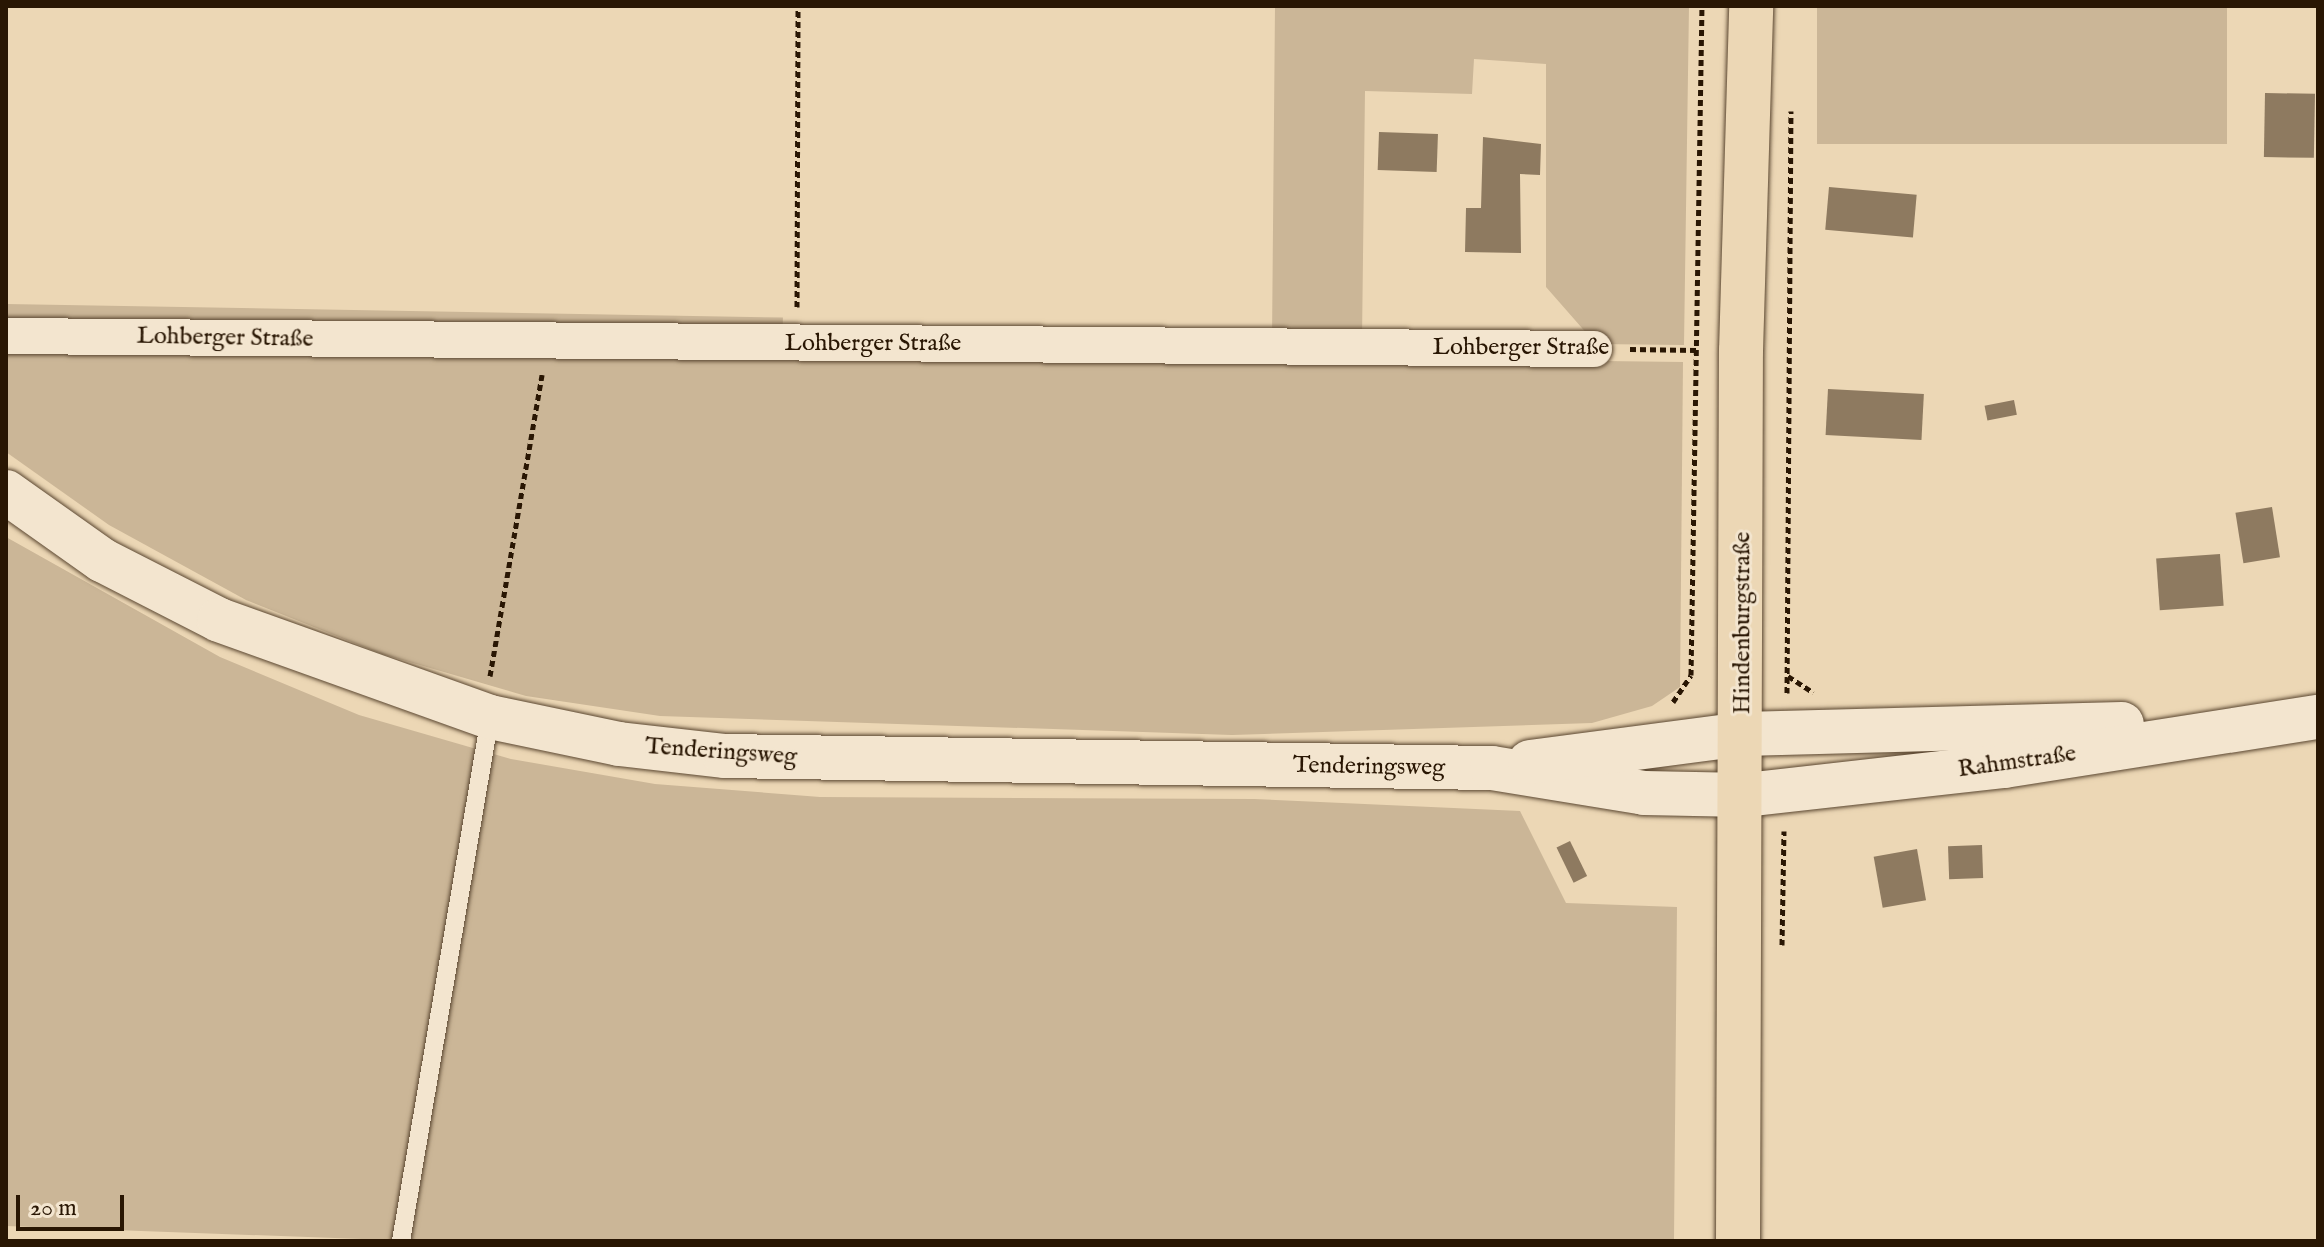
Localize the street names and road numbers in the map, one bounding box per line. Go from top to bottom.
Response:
street label: Lohberger Straße [136,322,314,354]
street label: Lohberger Straße [785,330,961,358]
street label: Lohberger Straße [1433,334,1609,362]
street label: Hindenburgstraße [1729,532,1757,714]
street label: Tenderingsweg [644,732,798,772]
street label: Rahmstraße [1956,739,2078,785]
street label: Tenderingsweg [1293,751,1445,783]

